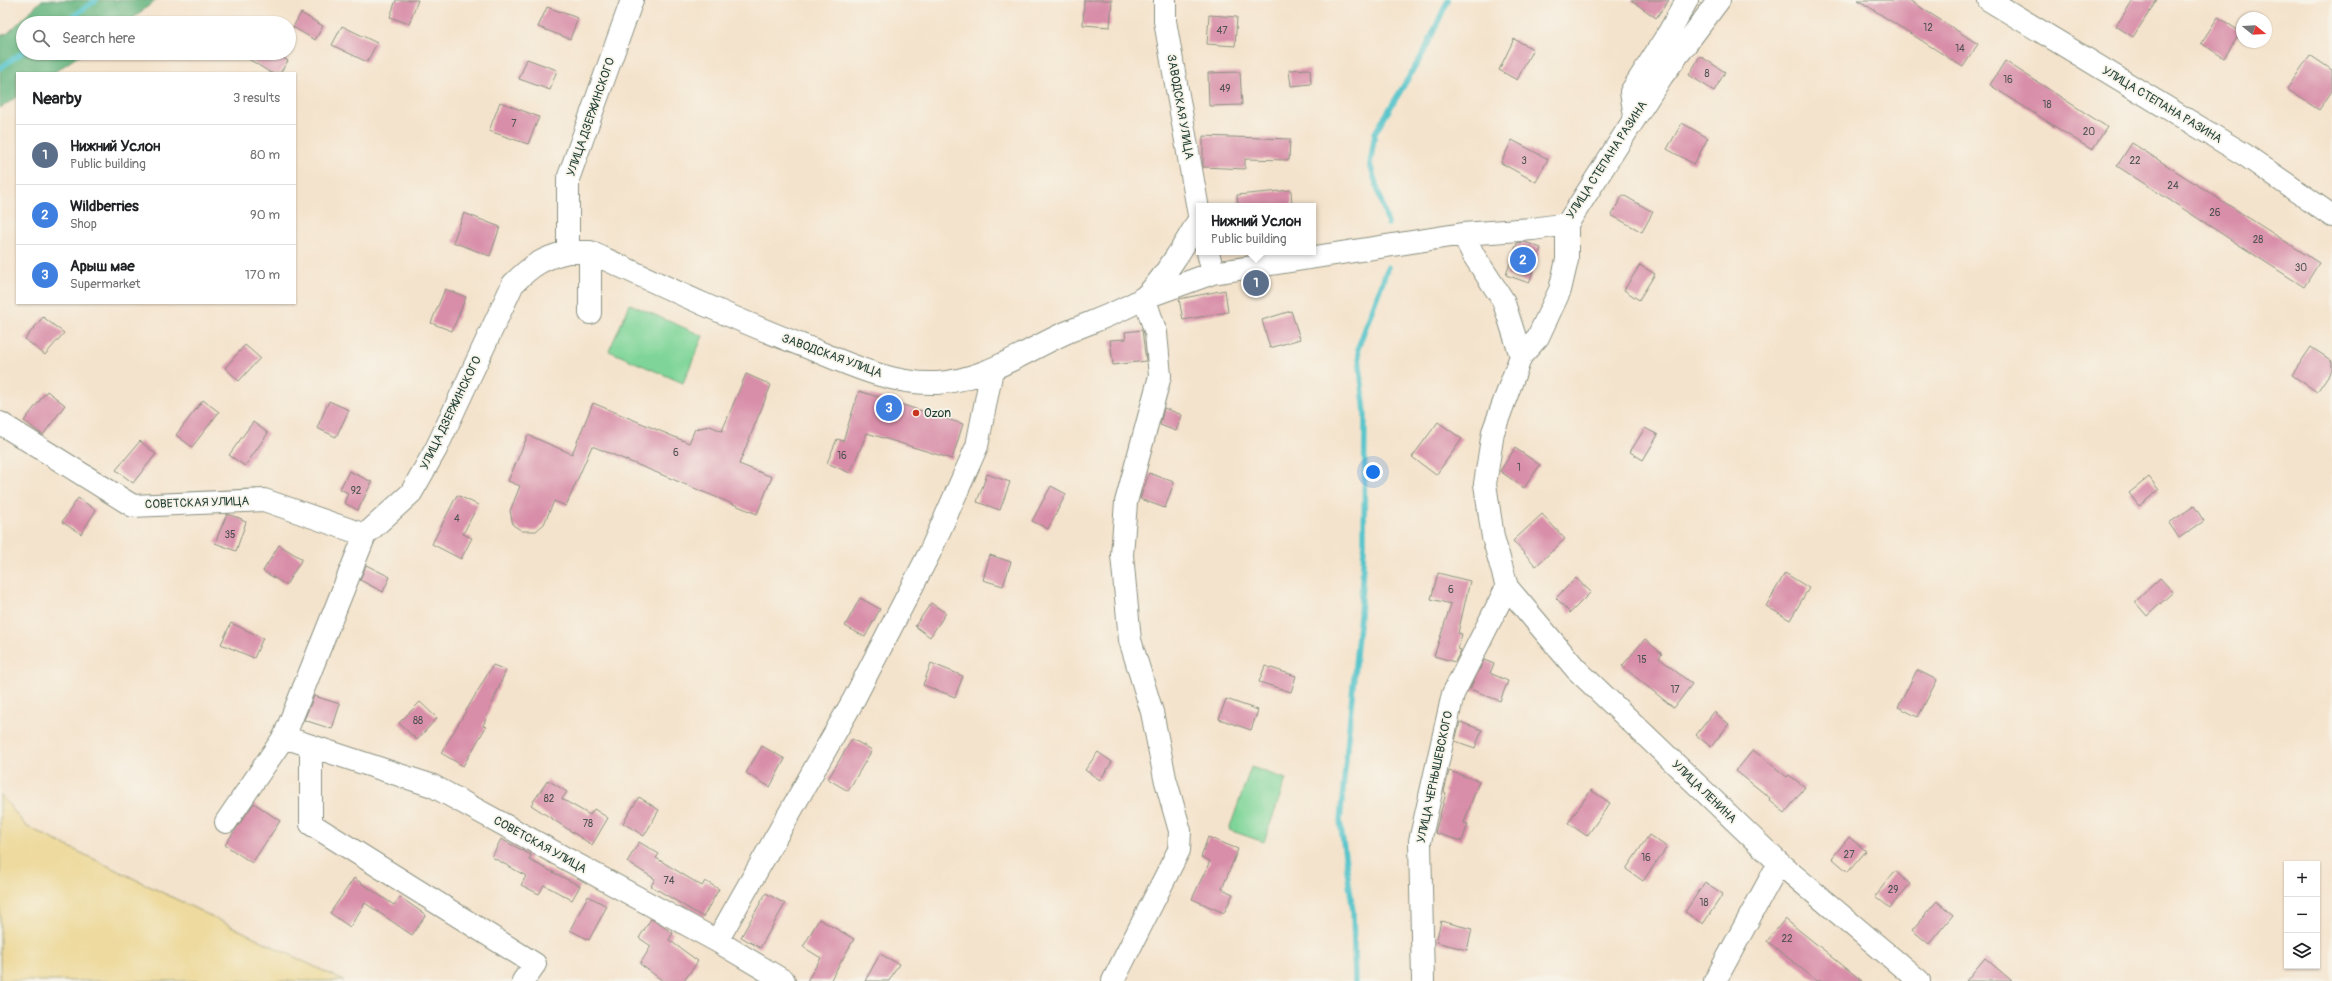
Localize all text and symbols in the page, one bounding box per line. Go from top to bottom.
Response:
north arrow [2236,12,2272,48]
search box [16,16,296,60]
house number: 12 [1923,22,1933,34]
house number: 47 [1216,25,1228,37]
icon: search [30,27,52,49]
text: Search here [62,29,135,48]
house number: 14 [1955,43,1965,55]
street label: ЗАВОДСКАЯ УЛИЦА [1163,53,1197,161]
street label: УЛИЦА ДЗЕРЖИНСКОГО [564,55,618,178]
street label: УЛИЦА СТЕПАНА РАЗИНА [2099,63,2225,147]
house number: 8 [1704,68,1710,80]
house number: 16 [2003,74,2013,86]
house number: 49 [1220,83,1230,95]
text: Nearby [32,88,81,109]
text: 3 results [233,90,280,106]
street label: УЛИЦА СТЕПАНА РАЗИНА [1563,98,1651,222]
house number: 18 [2043,99,2051,111]
house number: 7 [511,118,517,130]
house number: 20 [2083,126,2095,138]
text: Нижний Услон [70,137,160,156]
text: 1 [42,147,48,163]
text: 80 m [250,147,280,163]
house number: 3 [1521,155,1527,167]
house number: 22 [2129,155,2141,167]
text: Public building [70,156,146,172]
house number: 24 [2167,180,2179,192]
text: Wildberries [70,197,139,216]
popup [1196,203,1316,255]
text: 2 [41,207,49,223]
text: 90 m [250,207,280,223]
house number: 26 [2209,207,2221,219]
text: Нижний Услон [1211,212,1301,231]
text: Shop [70,216,97,232]
text: Public building [1211,231,1287,247]
house number: 28 [2253,234,2263,246]
pin: 2 [1510,245,1536,275]
text: Арыш мае [70,257,135,276]
house number: 30 [2295,262,2307,274]
text: 3 [41,267,49,283]
text: 170 m [245,267,280,283]
pin: 1 [1243,268,1269,298]
text: Supermarket [70,276,141,292]
street label: ЗАВОДСКАЯ УЛИЦА [780,331,885,381]
street label: УЛИЦА ДЗЕРЖИНСКОГО [417,353,485,472]
pin: 3 [876,393,902,423]
place label: Ozon [924,406,951,421]
marker: Ozon [911,408,921,418]
house number: 6 [673,447,679,459]
house number: 16 [837,450,847,462]
your location [1363,462,1383,482]
house number: 1 [1517,462,1521,474]
house number: 92 [351,485,362,497]
street label: СОВЕТСКАЯ УЛИЦА [145,494,250,512]
house number: 4 [454,513,460,525]
house number: 35 [225,529,236,541]
house number: 6 [1448,584,1454,596]
house number: 15 [1637,654,1647,666]
house number: 17 [1670,684,1680,696]
street label: УЛИЦА ЧЕРНЫШЕВСКОГО [1414,709,1456,844]
house number: 88 [413,715,423,727]
street label: УЛИЦА ЛЕНИНА [1669,757,1740,827]
house number: 82 [544,793,555,805]
street label: СОВЕТСКАЯ УЛИЦА [491,813,589,877]
house number: 78 [583,818,593,830]
house number: 27 [1844,849,1855,861]
house number: 16 [1641,852,1651,864]
map controls [2284,861,2320,969]
button: + [2284,861,2320,897]
house number: 74 [663,875,675,887]
house number: 29 [1888,884,1898,896]
house number: 18 [1700,897,1708,909]
button: − [2284,897,2320,933]
house number: 22 [1781,933,1793,945]
button: layers [2284,933,2320,969]

